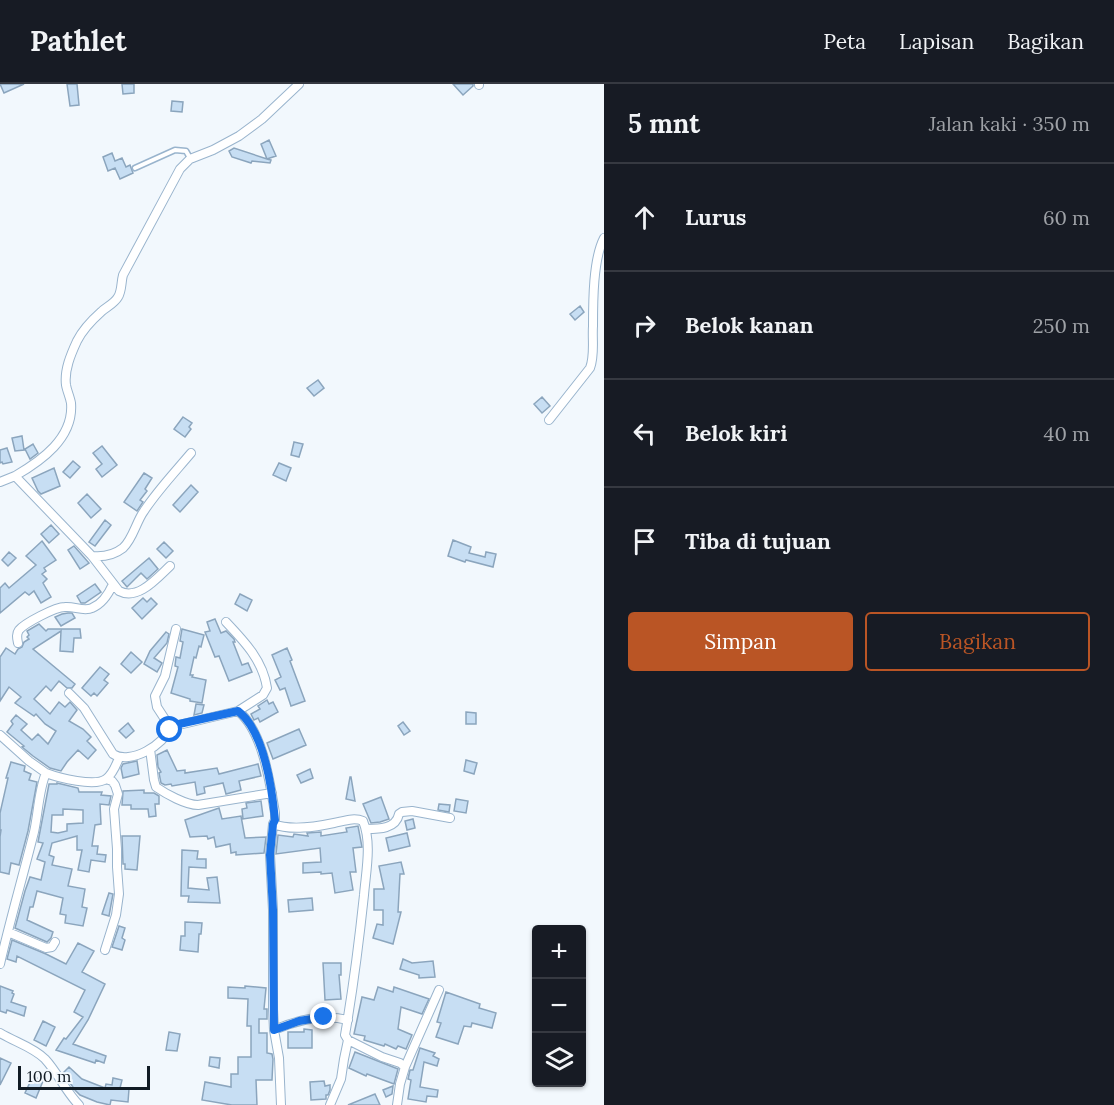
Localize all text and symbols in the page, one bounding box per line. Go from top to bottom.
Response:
text: Pathlet [30,23,127,59]
text: Peta [823,28,866,55]
text: Lapisan [899,28,974,55]
text: Bagikan [1007,28,1084,55]
text: 5 mnt [628,107,700,140]
text: Jalan kaki · 350 m [929,111,1090,136]
icon: ahead [628,201,661,234]
text: Lurus [685,203,747,231]
text: 60 m [1043,205,1090,230]
icon: right [628,309,661,342]
text: Belok kanan [685,311,814,339]
text: 250 m [1033,313,1090,338]
icon: left [628,417,661,450]
text: Belok kiri [685,419,787,447]
text: 40 m [1044,421,1090,446]
icon: arrive [628,525,661,558]
text: Tiba di tujuan [685,527,831,555]
button: Simpan [628,612,853,671]
button: Bagikan [865,612,1090,671]
route start [156,716,182,742]
map controls [532,925,586,1087]
button: + [532,925,586,979]
button: − [532,979,586,1033]
route end [310,1003,336,1029]
button: layers [532,1033,586,1087]
scale bar [18,1063,150,1090]
text: 100 m [27,1066,71,1086]

